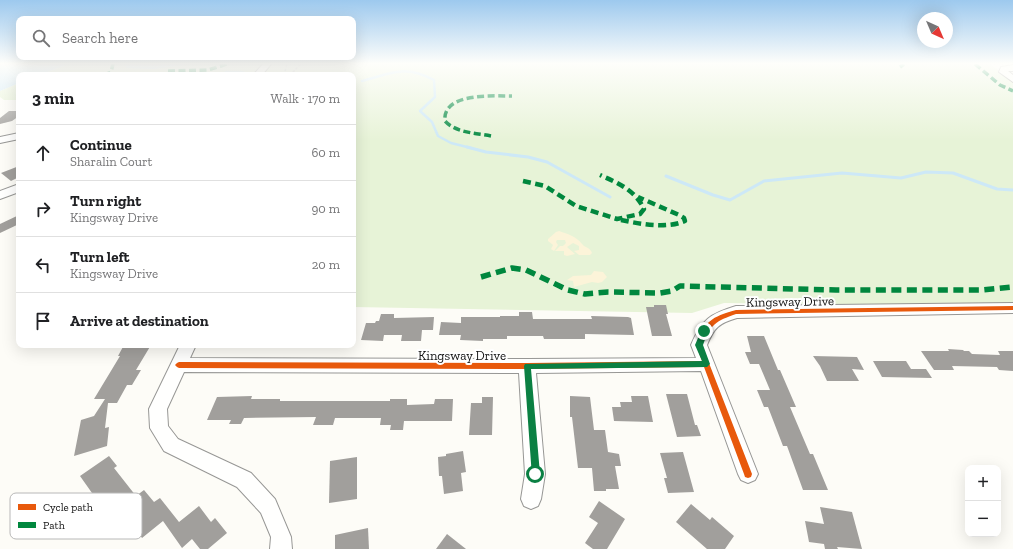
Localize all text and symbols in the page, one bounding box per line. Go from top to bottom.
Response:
north arrow [917,12,953,48]
search box [16,16,356,60]
icon: search [30,27,52,49]
text: Search here [62,29,138,47]
text: 3 min [32,88,74,108]
text: Walk · 170 m [271,91,340,106]
text: Continue [70,136,132,154]
icon: ahead [32,142,54,164]
text: 60 m [311,145,340,160]
text: Sharalin Court [70,154,152,169]
text: Turn right [70,192,141,210]
icon: right [32,198,54,220]
text: 90 m [311,201,340,216]
text: Kingsway Drive [70,210,158,225]
text: Turn left [70,248,130,266]
icon: left [32,254,54,276]
text: 20 m [312,257,340,272]
text: Kingsway Drive [70,266,158,281]
street label: Kingsway Drive [746,293,834,310]
icon: arrive [32,310,54,332]
text: Arrive at destination [70,312,209,330]
route end [695,322,713,340]
street label: Kingsway Drive [418,348,506,363]
route start [526,465,544,483]
map controls [965,465,1001,537]
button: + [965,465,1001,501]
legend [10,493,142,539]
text: Cycle path [43,501,94,514]
button: − [965,501,1001,537]
text: Path [43,519,66,532]

